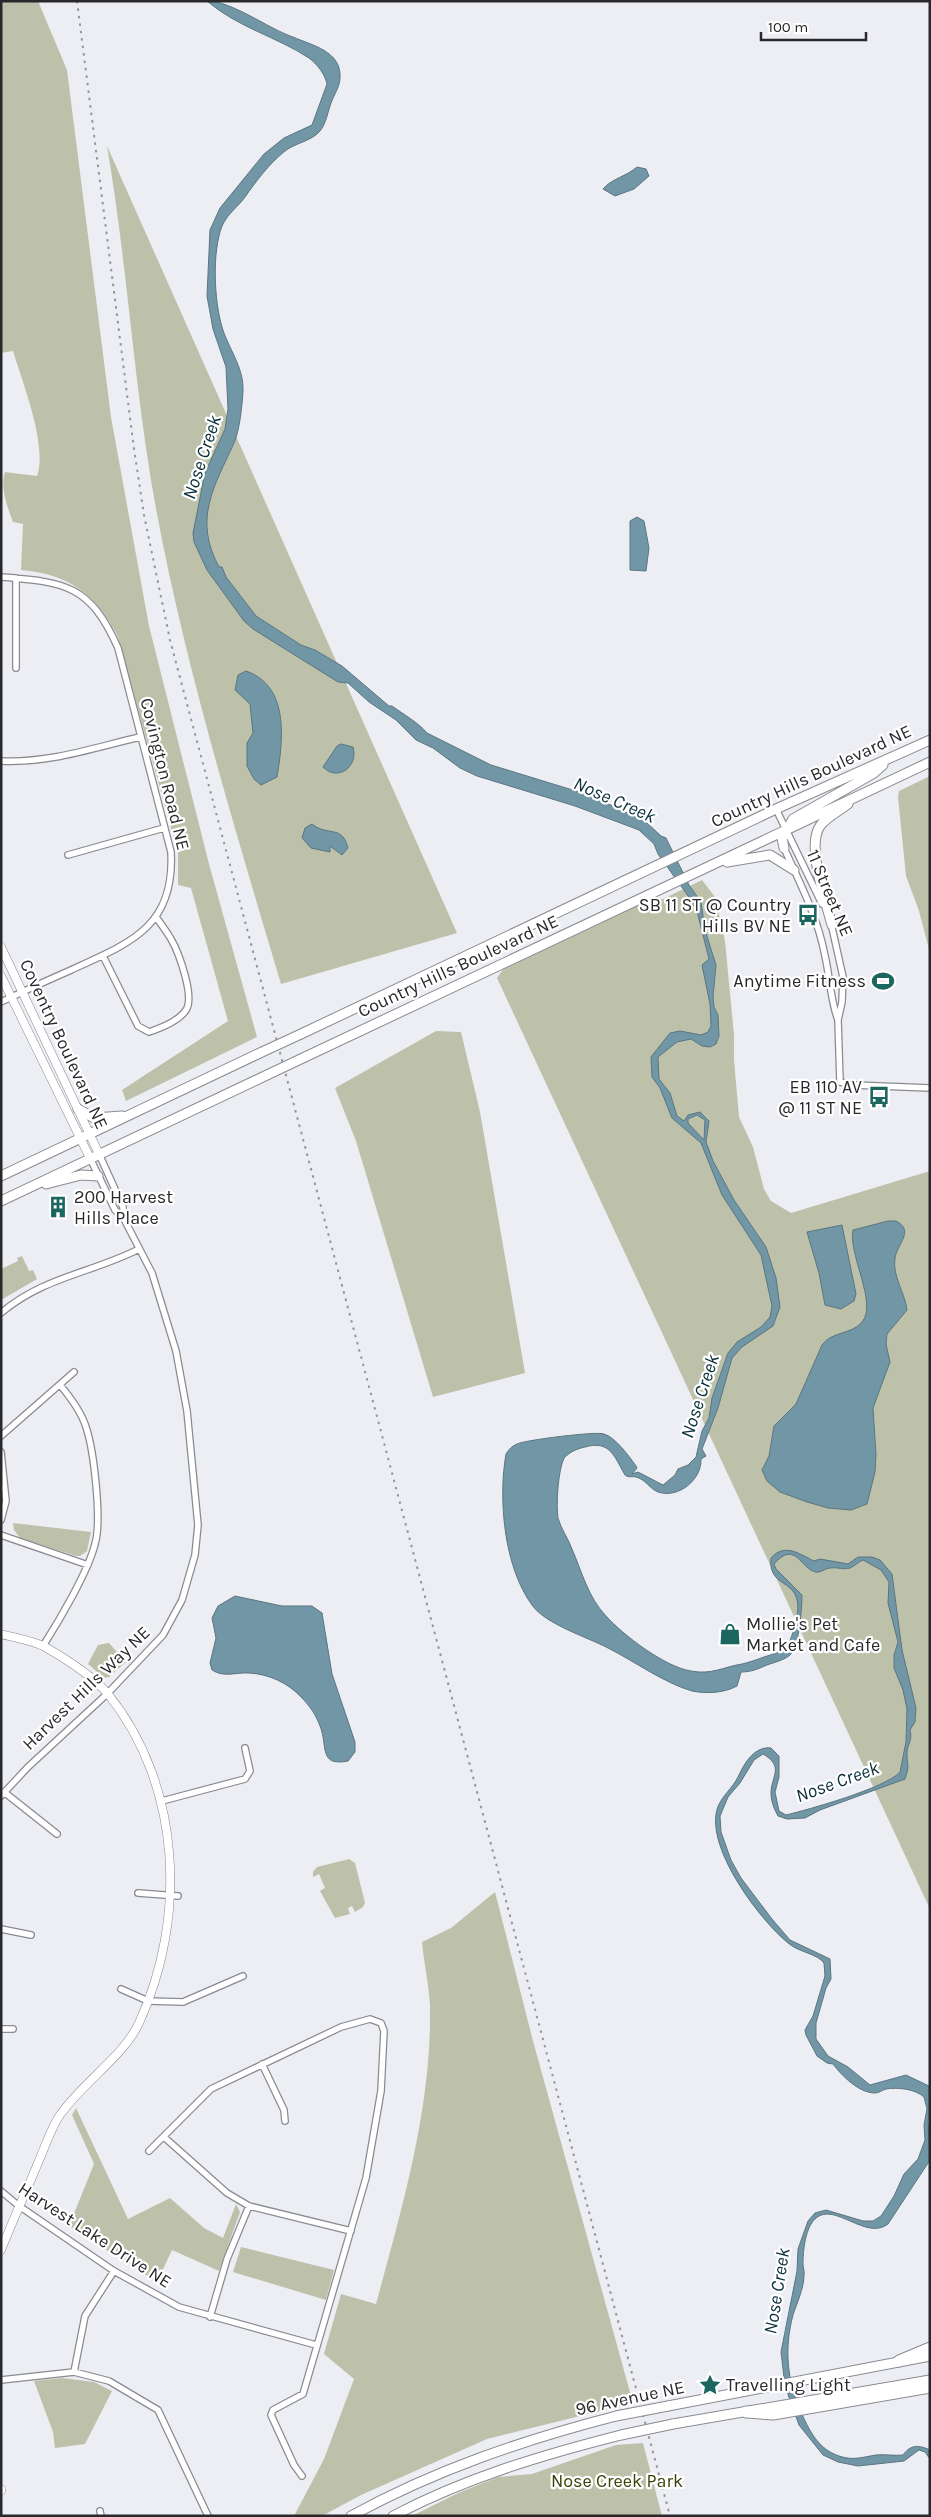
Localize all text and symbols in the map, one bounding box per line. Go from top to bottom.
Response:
scale bar [761,10,866,42]
text: 100 m [768,18,808,36]
water label: Nose Creek [178,412,226,502]
street label: Covington Road NE [135,696,195,852]
street label: Country Hills Boulevard NE [707,720,915,832]
water label: Nose Creek [570,772,659,828]
street label: 11 Street NE [802,846,858,940]
place label: SB 11 ST @ Country Hills BV NE [639,894,792,937]
bus stop icon: SB 11 ST @ Country Hills BV NE [795,902,821,928]
street label: Country Hills Boulevard NE [354,910,562,1022]
street label: Coventry Boulevard NE [15,956,113,1132]
sports icon: Anytime Fitness [870,968,896,994]
place label: Anytime Fitness [733,970,866,992]
place label: EB 110 AV @ 11 ST NE [778,1076,862,1119]
bus stop icon: EB 110 AV @ 11 ST NE [866,1084,892,1110]
place label: 200 Harvest Hills Place [74,1186,173,1229]
building icon: 200 Harvest Hills Place [45,1194,71,1220]
water label: Nose Creek [676,1351,724,1441]
place label: Mollie's Pet Market and Cafe [746,1613,880,1656]
street label: Harvest Hills Way NE [18,1621,154,1755]
shop icon: Mollie's Pet Market and Cafe [717,1621,743,1647]
water label: Nose Creek [793,1757,882,1807]
street label: Harvest Lake Drive NE [14,2177,176,2293]
water label: Nose Creek [759,2246,795,2336]
place icon: Travelling Light [697,2372,723,2398]
place label: Travelling Light [726,2374,851,2396]
street label: 96 Avenue NE [573,2376,687,2420]
park label: Nose Creek Park [551,2470,683,2492]

